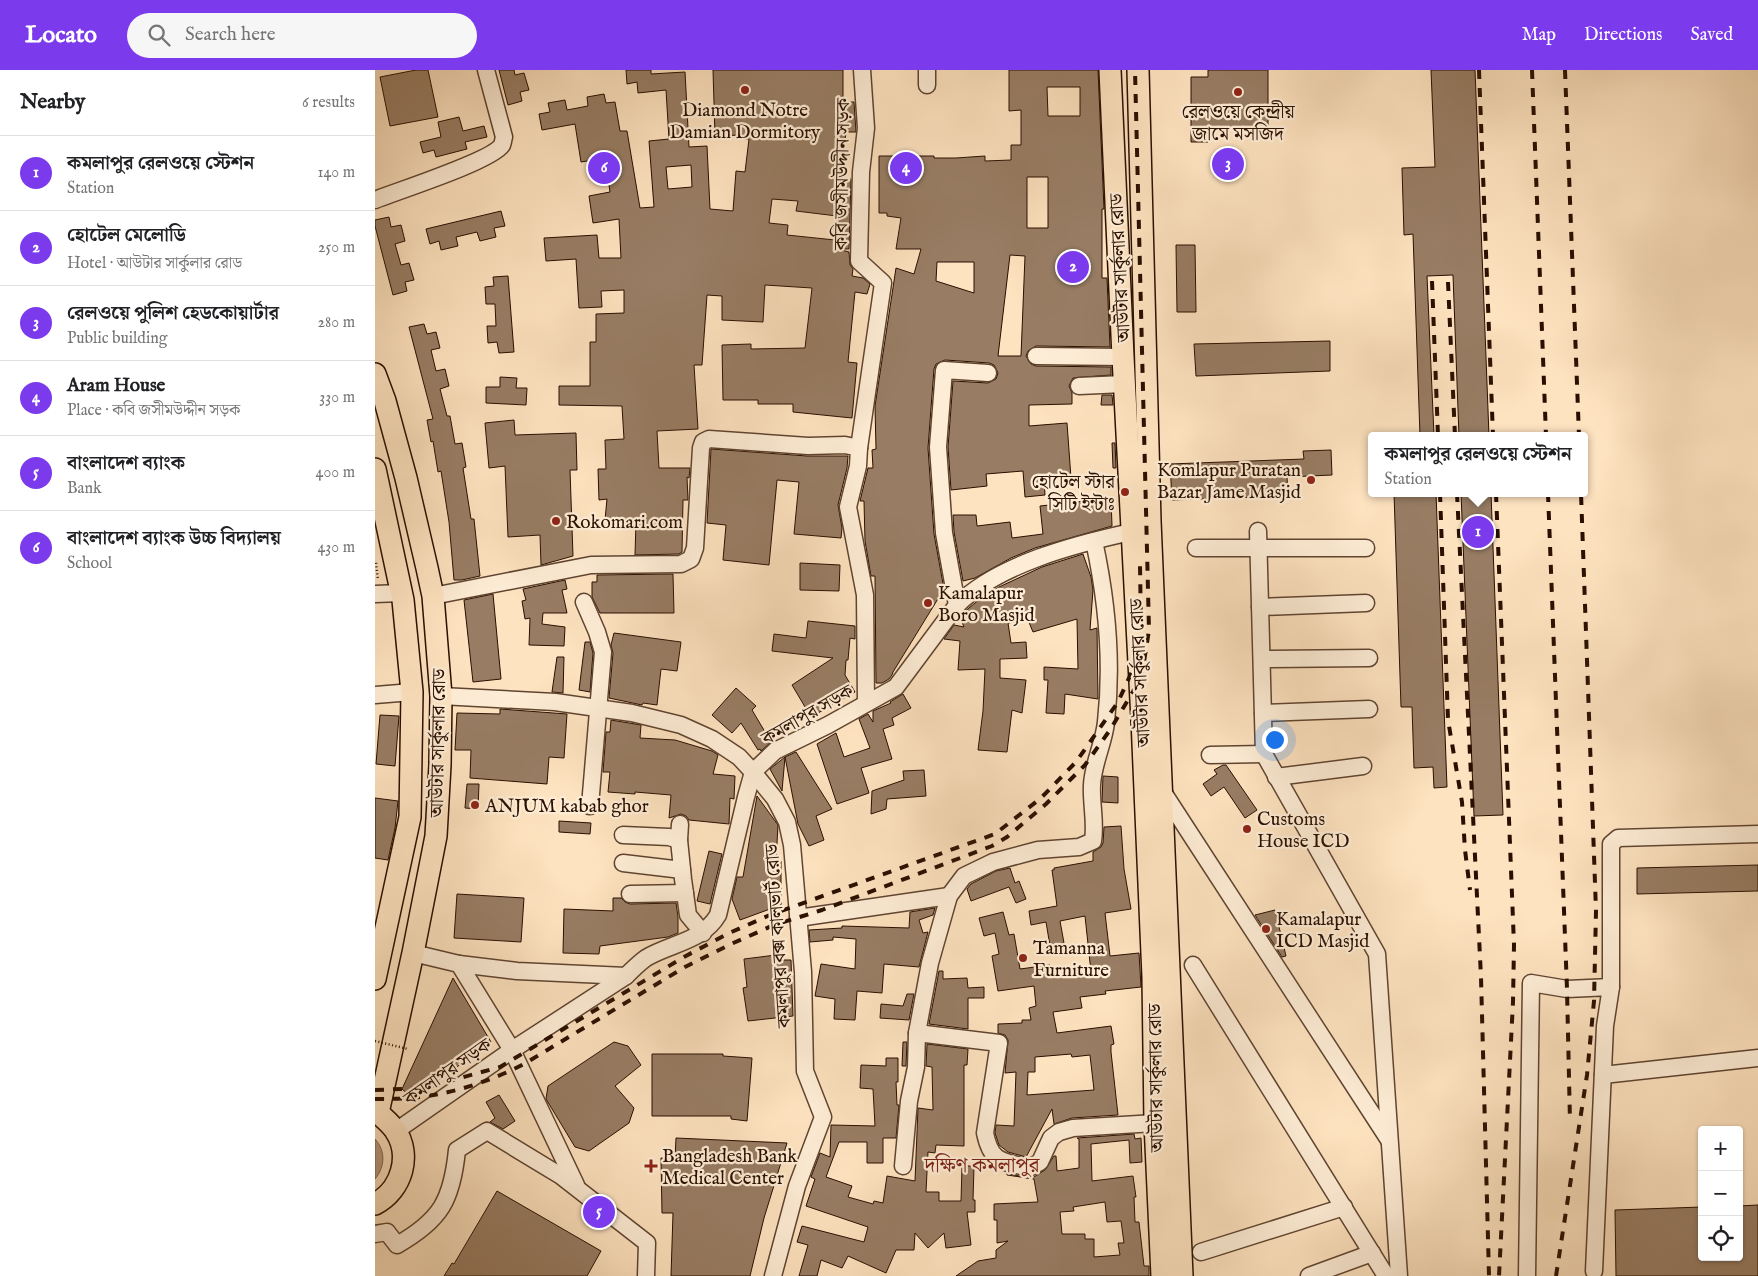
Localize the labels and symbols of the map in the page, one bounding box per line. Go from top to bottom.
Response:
marker: Diamond Notre Damian Dormitory [739,84,751,96]
marker: রেলওয়ে কেন্দ্রীয় জামে মসজিদ [1232,86,1244,98]
street label: কবি জসীমউদ্দীন সড়ক [829,97,856,251]
place label: Diamond Notre Damian Dormitory [670,99,821,145]
place label: রেলওয়ে কেন্দ্রীয় জামে মসজিদ [1181,100,1295,147]
pin: 3 [1212,145,1244,183]
pin: 6 [588,149,620,187]
pin: 4 [890,149,922,187]
street label: আউটার সার্কুলার রোড [1104,192,1137,344]
pin: 2 [1057,248,1089,286]
place label: Komlapur Puratan Bazar Jame Masjid [1157,459,1302,505]
place label: হোটেল স্টার সিটি ইন্টাঃ [1032,470,1116,517]
marker: Komlapur Puratan Bazar Jame Masjid [1305,474,1317,486]
marker: হোটেল স্টার সিটি ইন্টাঃ [1119,486,1131,498]
place label: Rokomari.com [566,511,683,535]
pin: 1 [1462,513,1494,551]
marker: Rokomari.com [550,515,562,527]
place label: Kamalapur Boro Masjid [938,582,1035,628]
marker: Kamalapur Boro Masjid [922,597,934,609]
street label: আউটার সার্কুলার রোড [1124,597,1157,749]
street label: আউটার সার্কুলার রোড [425,667,452,819]
street label: কমলাপুর সড়ক [757,680,859,752]
your location [1262,727,1288,753]
place label: ANJUM kabab ghor [484,795,649,819]
marker: ANJUM kabab ghor [469,799,481,811]
place label: Customs House ICD [1257,808,1349,854]
marker: Customs House ICD [1241,823,1253,835]
street label: কমলাপুর বক্স কালভার্ট রোড [759,842,797,1030]
place label: Kamalapur ICD Masjid [1276,908,1370,954]
marker: Kamalapur ICD Masjid [1260,923,1272,935]
place label: Tamanna Furniture [1033,937,1109,983]
marker: Tamanna Furniture [1017,952,1029,964]
street label: আউটার সার্কুলার রোড [1143,1002,1170,1154]
street label: কমলাপুর সড়ক [399,1033,497,1112]
place label: Bangladesh Bank Medical Center [662,1145,798,1191]
district label: দক্ষিণ কমলাপুর [923,1153,1041,1180]
marker: Bangladesh Bank Medical Center [644,1159,658,1173]
pin: 5 [583,1193,615,1231]

